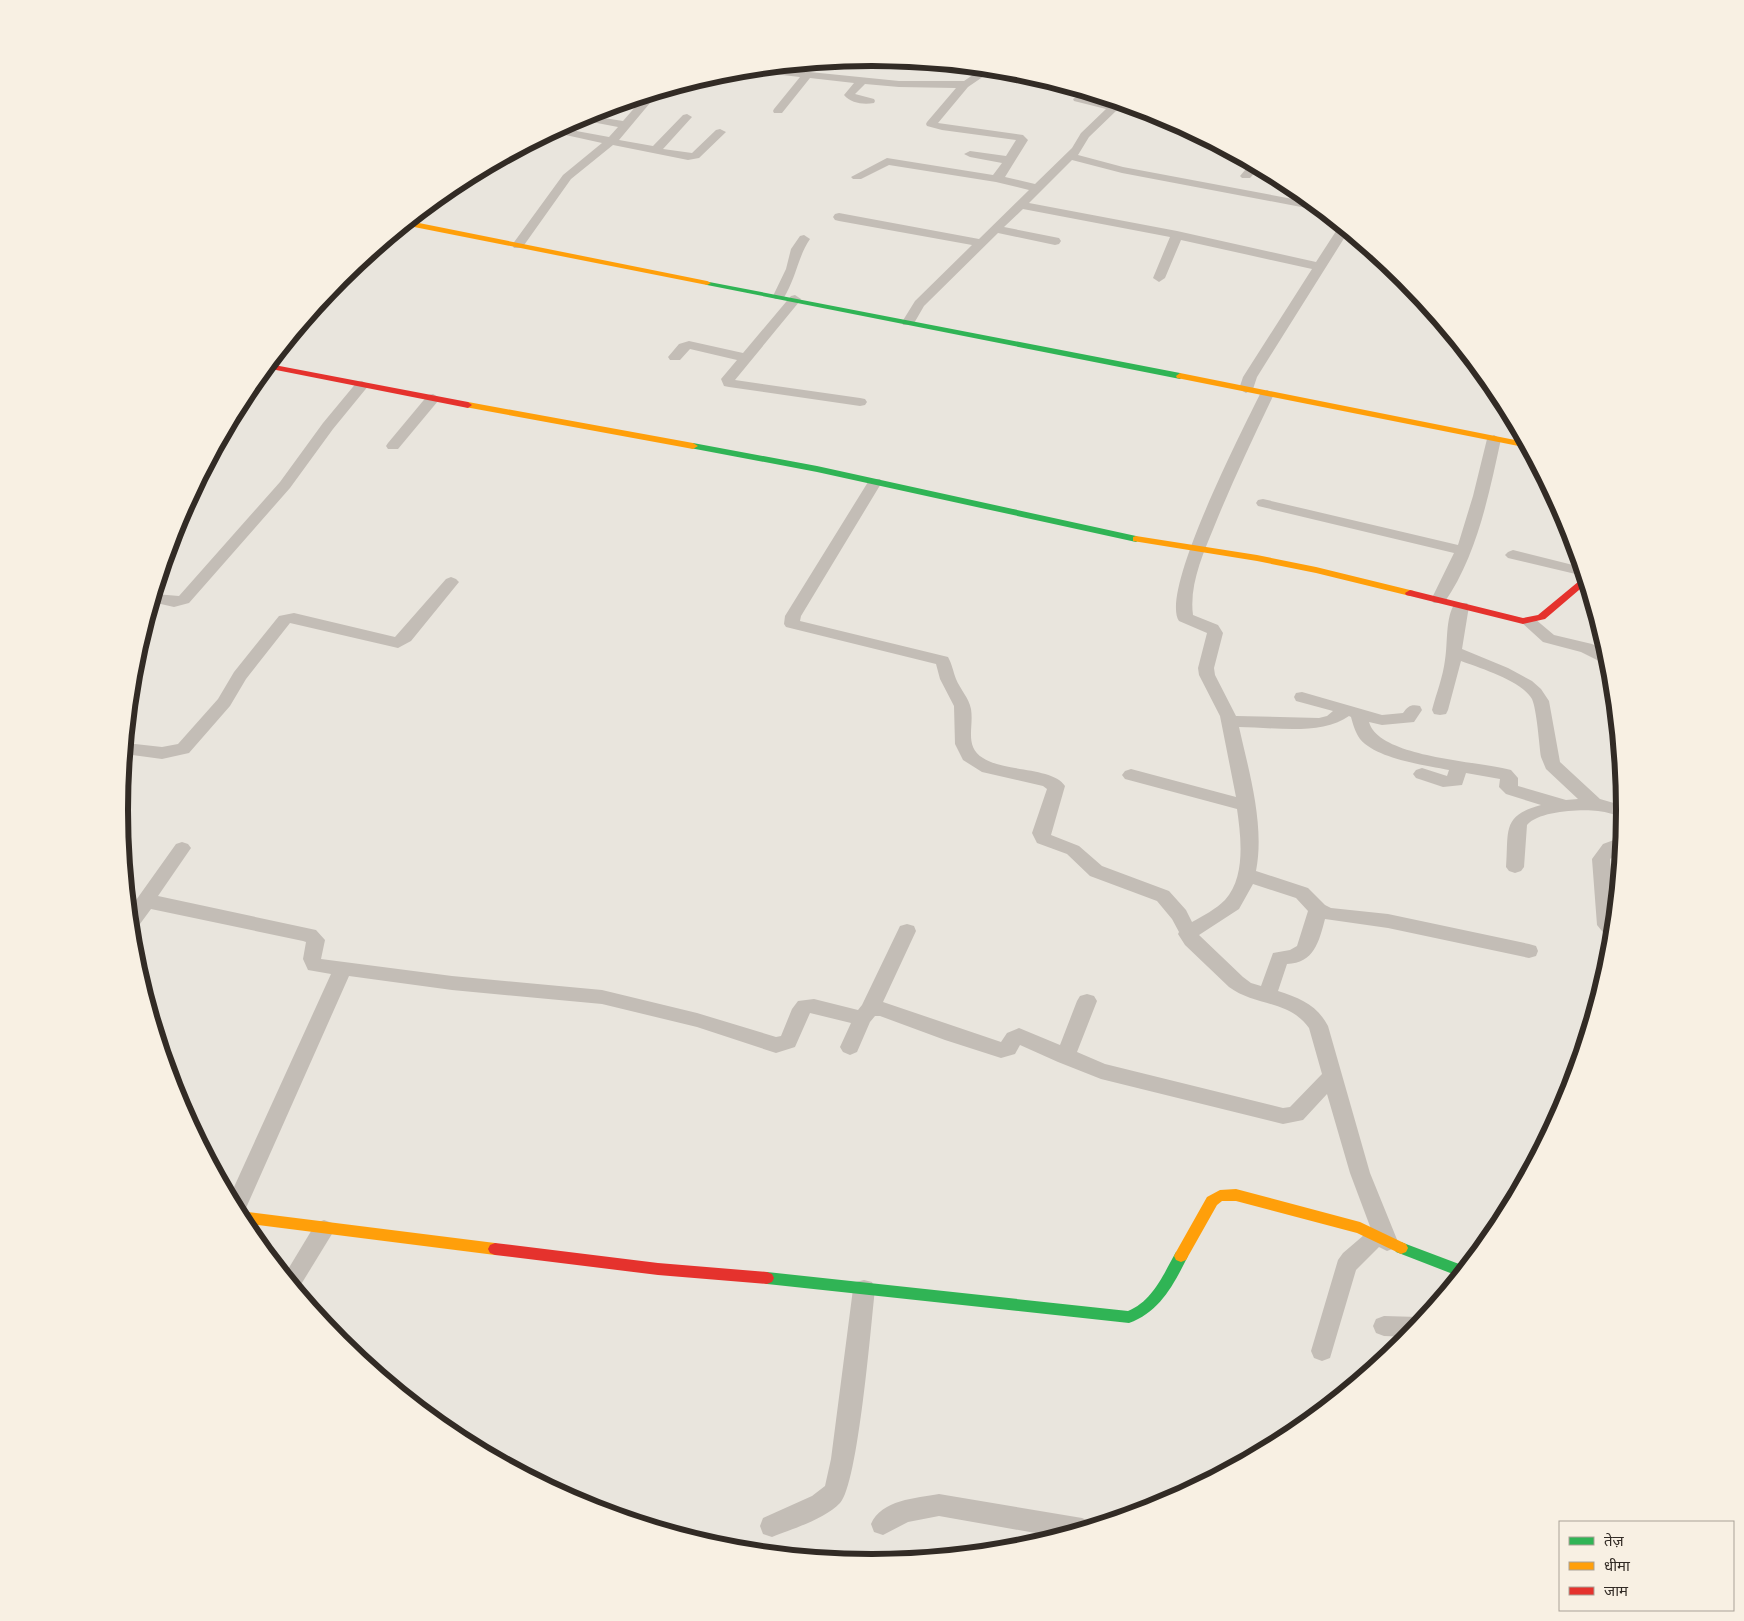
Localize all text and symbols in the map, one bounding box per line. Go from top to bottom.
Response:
legend [1559,1521,1734,1611]
text: तेज़ [1604,1531,1625,1550]
text: धीमा [1604,1556,1631,1575]
text: जाम [1604,1581,1629,1600]

